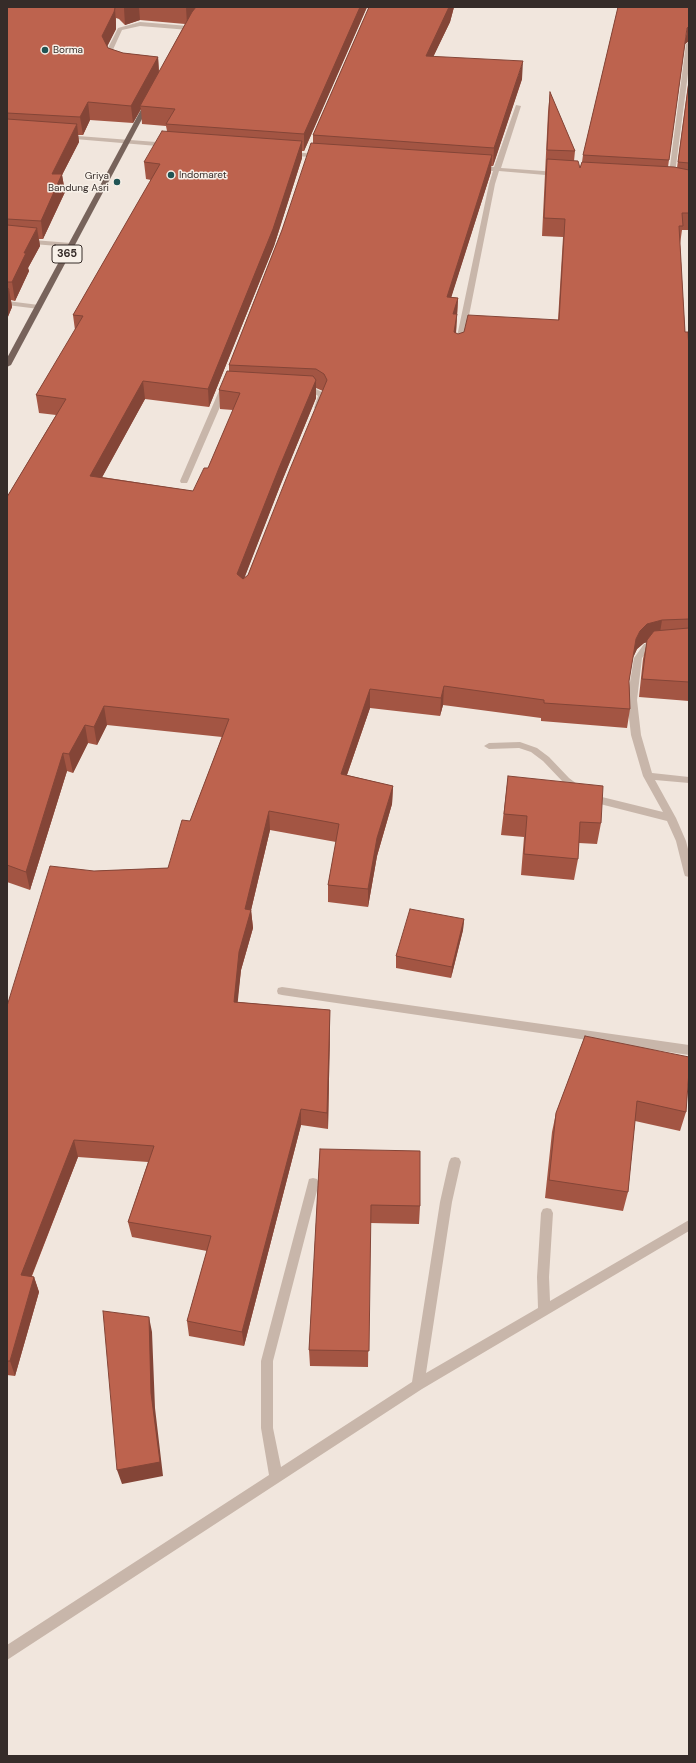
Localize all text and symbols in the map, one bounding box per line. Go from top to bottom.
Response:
place label: Borma [53,44,83,56]
marker: Borma [40,45,50,55]
place label: Indomaret [179,169,227,181]
place label: Griya Bandung Asri [48,170,109,194]
marker: Indomaret [166,170,176,180]
marker: Griya Bandung Asri [112,177,122,187]
road number: 365 [52,245,82,263]

